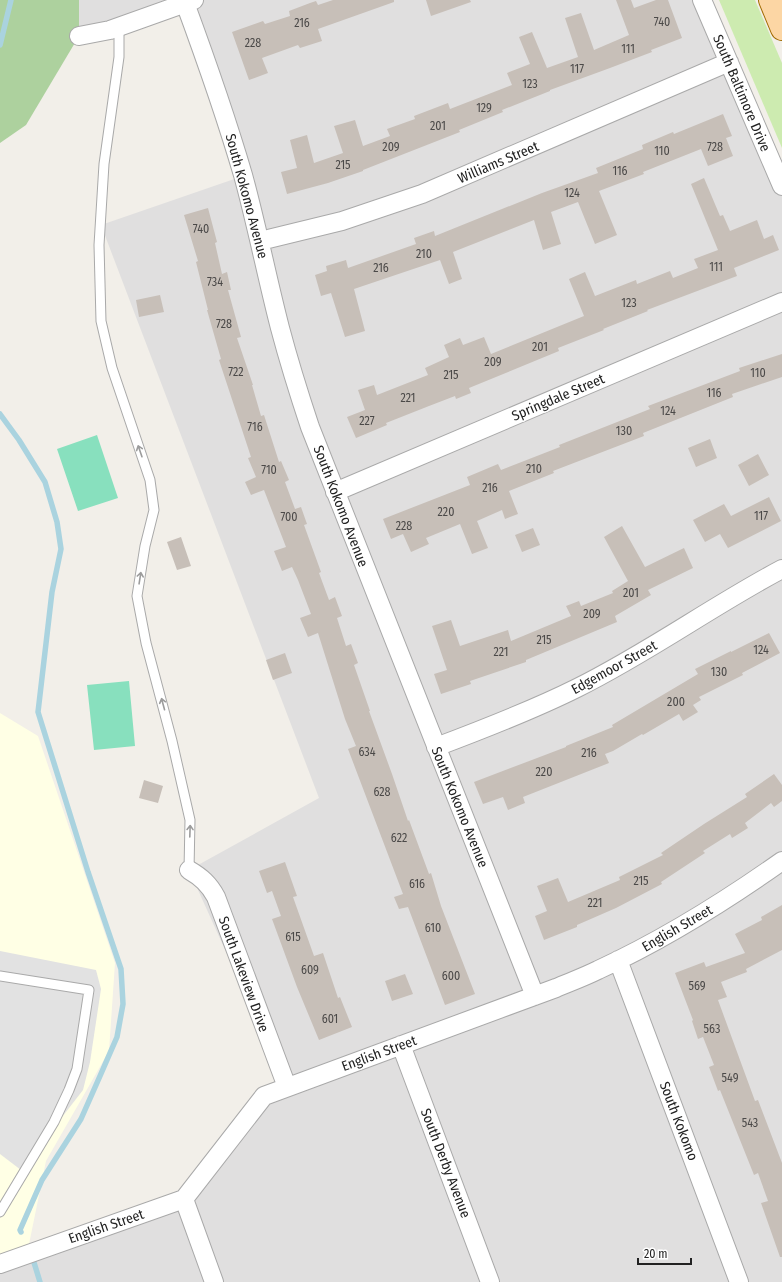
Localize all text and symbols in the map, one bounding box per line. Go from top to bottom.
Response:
house number: 740 [654,15,670,29]
house number: 216 [294,16,310,30]
street label: South Baltimore Drive [709,32,774,154]
house number: 228 [245,36,261,50]
house number: 111 [621,42,635,56]
house number: 117 [570,62,584,76]
house number: 123 [522,77,538,91]
house number: 129 [476,101,492,115]
house number: 201 [430,119,446,133]
street label: South Kokomo Avenue [222,132,271,261]
street label: Williams Street [455,138,542,187]
house number: 209 [382,140,400,154]
house number: 728 [707,140,723,154]
house number: 110 [654,144,670,158]
house number: 215 [335,158,351,172]
house number: 116 [612,164,628,178]
house number: 124 [564,186,580,200]
house number: 740 [193,222,209,236]
house number: 210 [416,247,432,261]
house number: 111 [709,260,723,274]
house number: 216 [373,261,389,275]
house number: 734 [207,275,223,289]
house number: 123 [621,296,637,310]
house number: 728 [216,317,232,331]
house number: 201 [532,340,548,354]
house number: 209 [484,355,502,369]
house number: 722 [228,365,244,379]
house number: 110 [750,366,766,380]
house number: 215 [443,368,459,382]
street label: Springdale Street [509,370,607,425]
house number: 116 [706,386,722,400]
house number: 221 [400,391,416,405]
house number: 124 [660,404,676,418]
house number: 227 [359,414,375,428]
house number: 716 [247,420,263,434]
house number: 130 [616,424,632,438]
street label: South Kokomo Avenue [310,443,372,569]
one-way arrow [135,445,143,457]
house number: 210 [526,462,542,476]
house number: 710 [261,463,277,477]
house number: 216 [482,481,498,495]
house number: 220 [438,505,454,519]
house number: 117 [754,509,768,523]
house number: 700 [280,510,298,524]
house number: 228 [396,519,412,533]
one-way arrow [136,572,144,585]
house number: 201 [623,586,639,600]
house number: 209 [583,607,601,621]
house number: 215 [536,633,552,647]
street label: Edgemoor Street [569,637,660,698]
house number: 124 [753,643,769,657]
house number: 221 [493,645,509,659]
house number: 130 [711,665,727,679]
house number: 200 [667,695,685,709]
one-way arrow [158,698,166,711]
street label: South Kokomo Avenue [428,744,492,870]
house number: 634 [358,745,376,759]
house number: 216 [581,746,597,760]
house number: 220 [536,765,552,779]
house number: 628 [373,785,391,799]
one-way arrow [186,825,194,838]
house number: 622 [391,831,407,845]
house number: 215 [633,874,649,888]
house number: 616 [409,877,425,891]
house number: 221 [587,896,603,910]
street label: English Street [639,901,716,955]
street label: South Lakeview Drive [215,914,272,1034]
house number: 610 [425,921,441,935]
house number: 615 [285,930,301,944]
house number: 609 [301,963,319,977]
house number: 600 [442,969,460,983]
house number: 569 [688,979,706,993]
house number: 601 [322,1012,338,1026]
house number: 563 [704,1022,720,1036]
street label: English Street [339,1032,419,1075]
house number: 549 [722,1071,739,1085]
street label: South Kokomo [656,1079,701,1163]
street label: South Derby Avenue [417,1106,474,1220]
house number: 543 [742,1116,758,1130]
street label: English Street [66,1205,147,1247]
scale bar [638,1240,691,1266]
text: 20 m [644,1247,668,1261]

